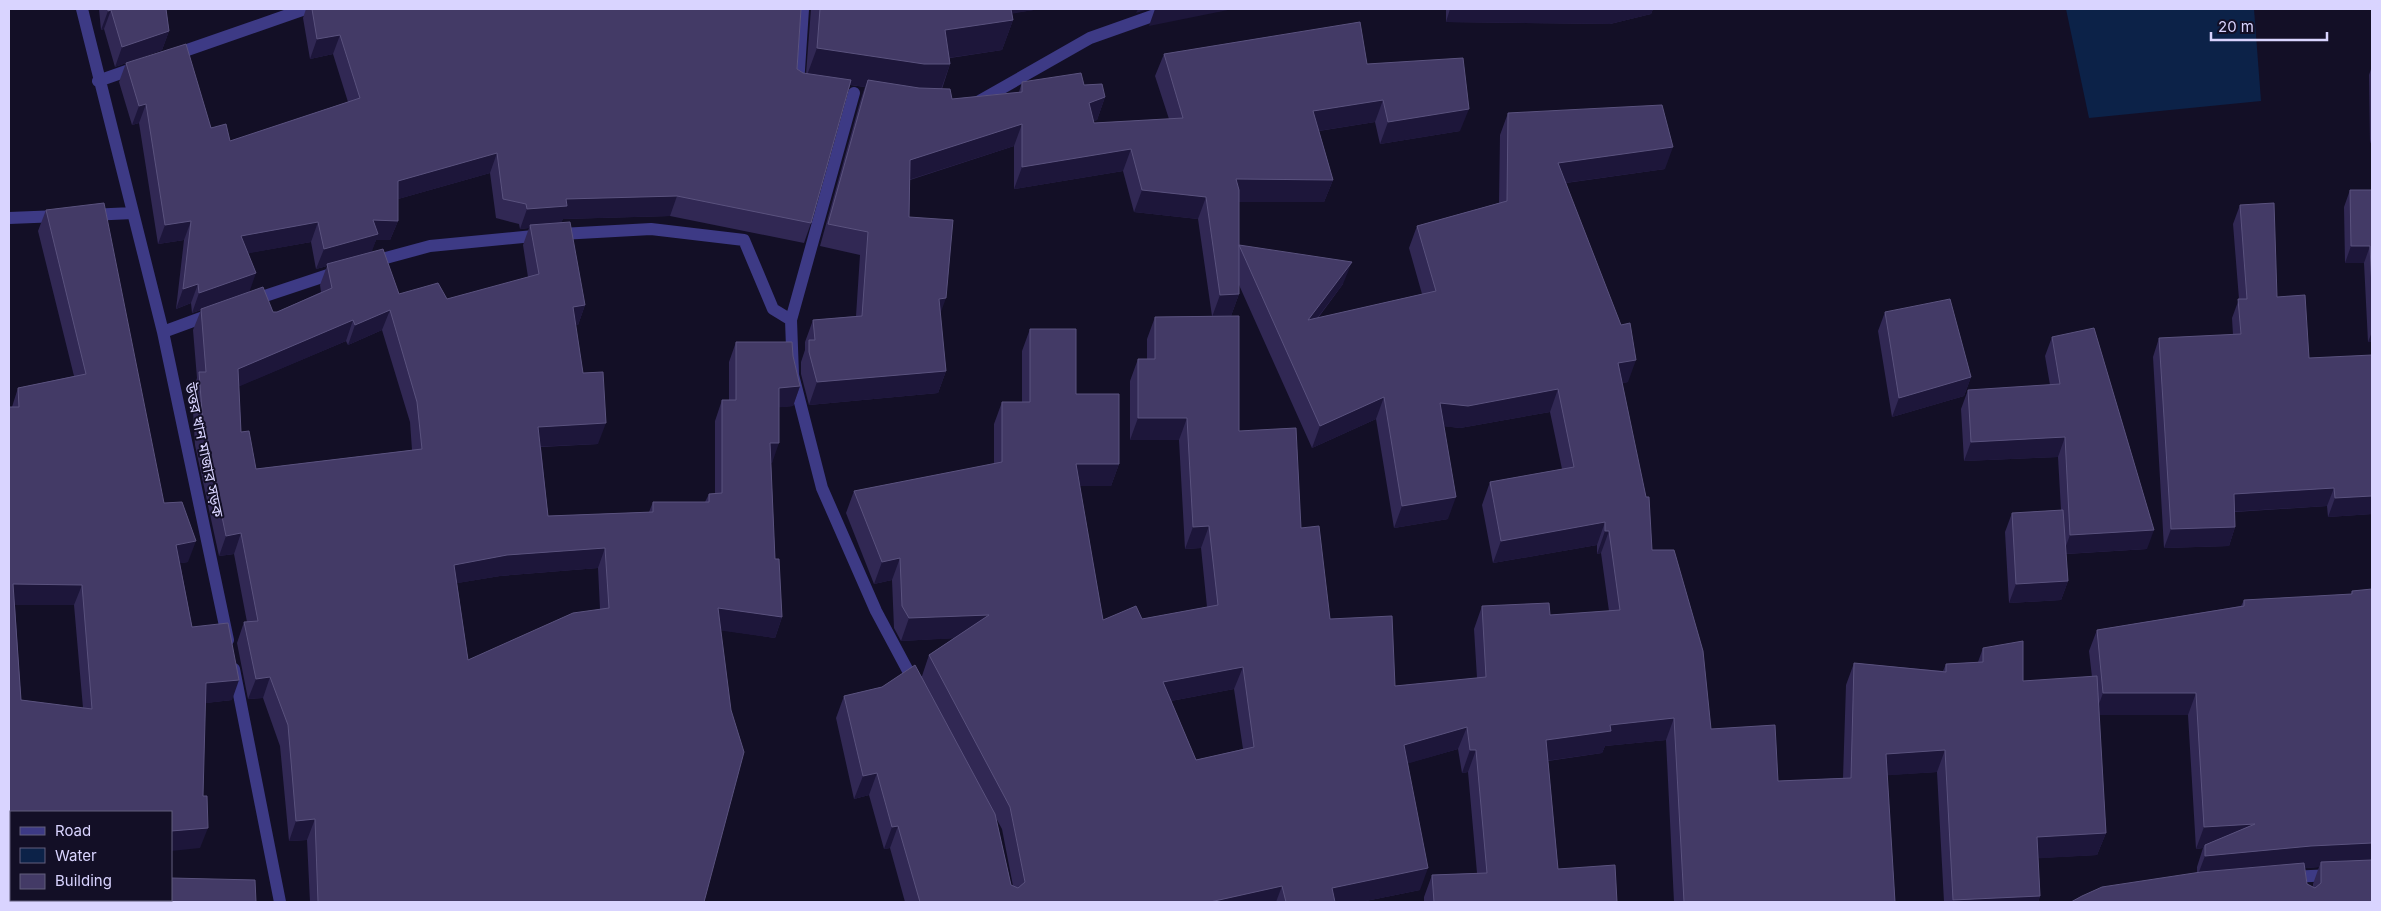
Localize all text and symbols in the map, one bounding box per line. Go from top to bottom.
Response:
scale bar [2211,10,2327,42]
text: 20 m [2218,17,2254,36]
street label: উত্তর খান মাজার সড়ক [181,380,228,520]
legend [10,811,172,901]
text: Road [55,821,91,840]
text: Water [55,846,97,865]
text: Building [55,871,112,890]

